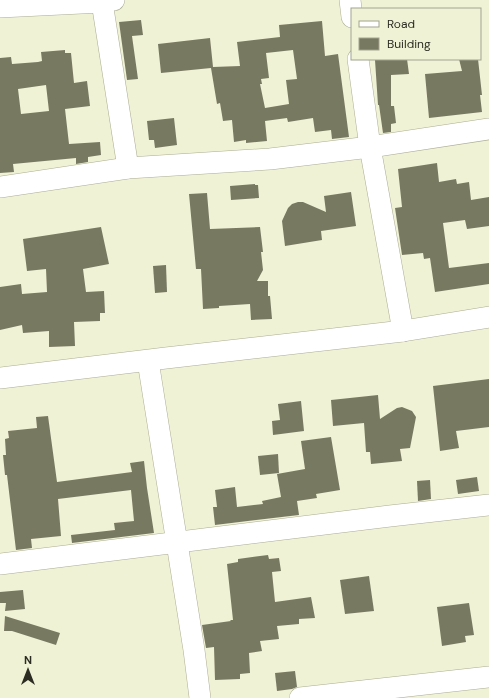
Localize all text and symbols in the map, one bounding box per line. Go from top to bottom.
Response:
legend [351,8,481,60]
text: Road [387,16,415,32]
text: Building [387,36,431,52]
north arrow [8,650,48,690]
text: N [24,653,32,667]

